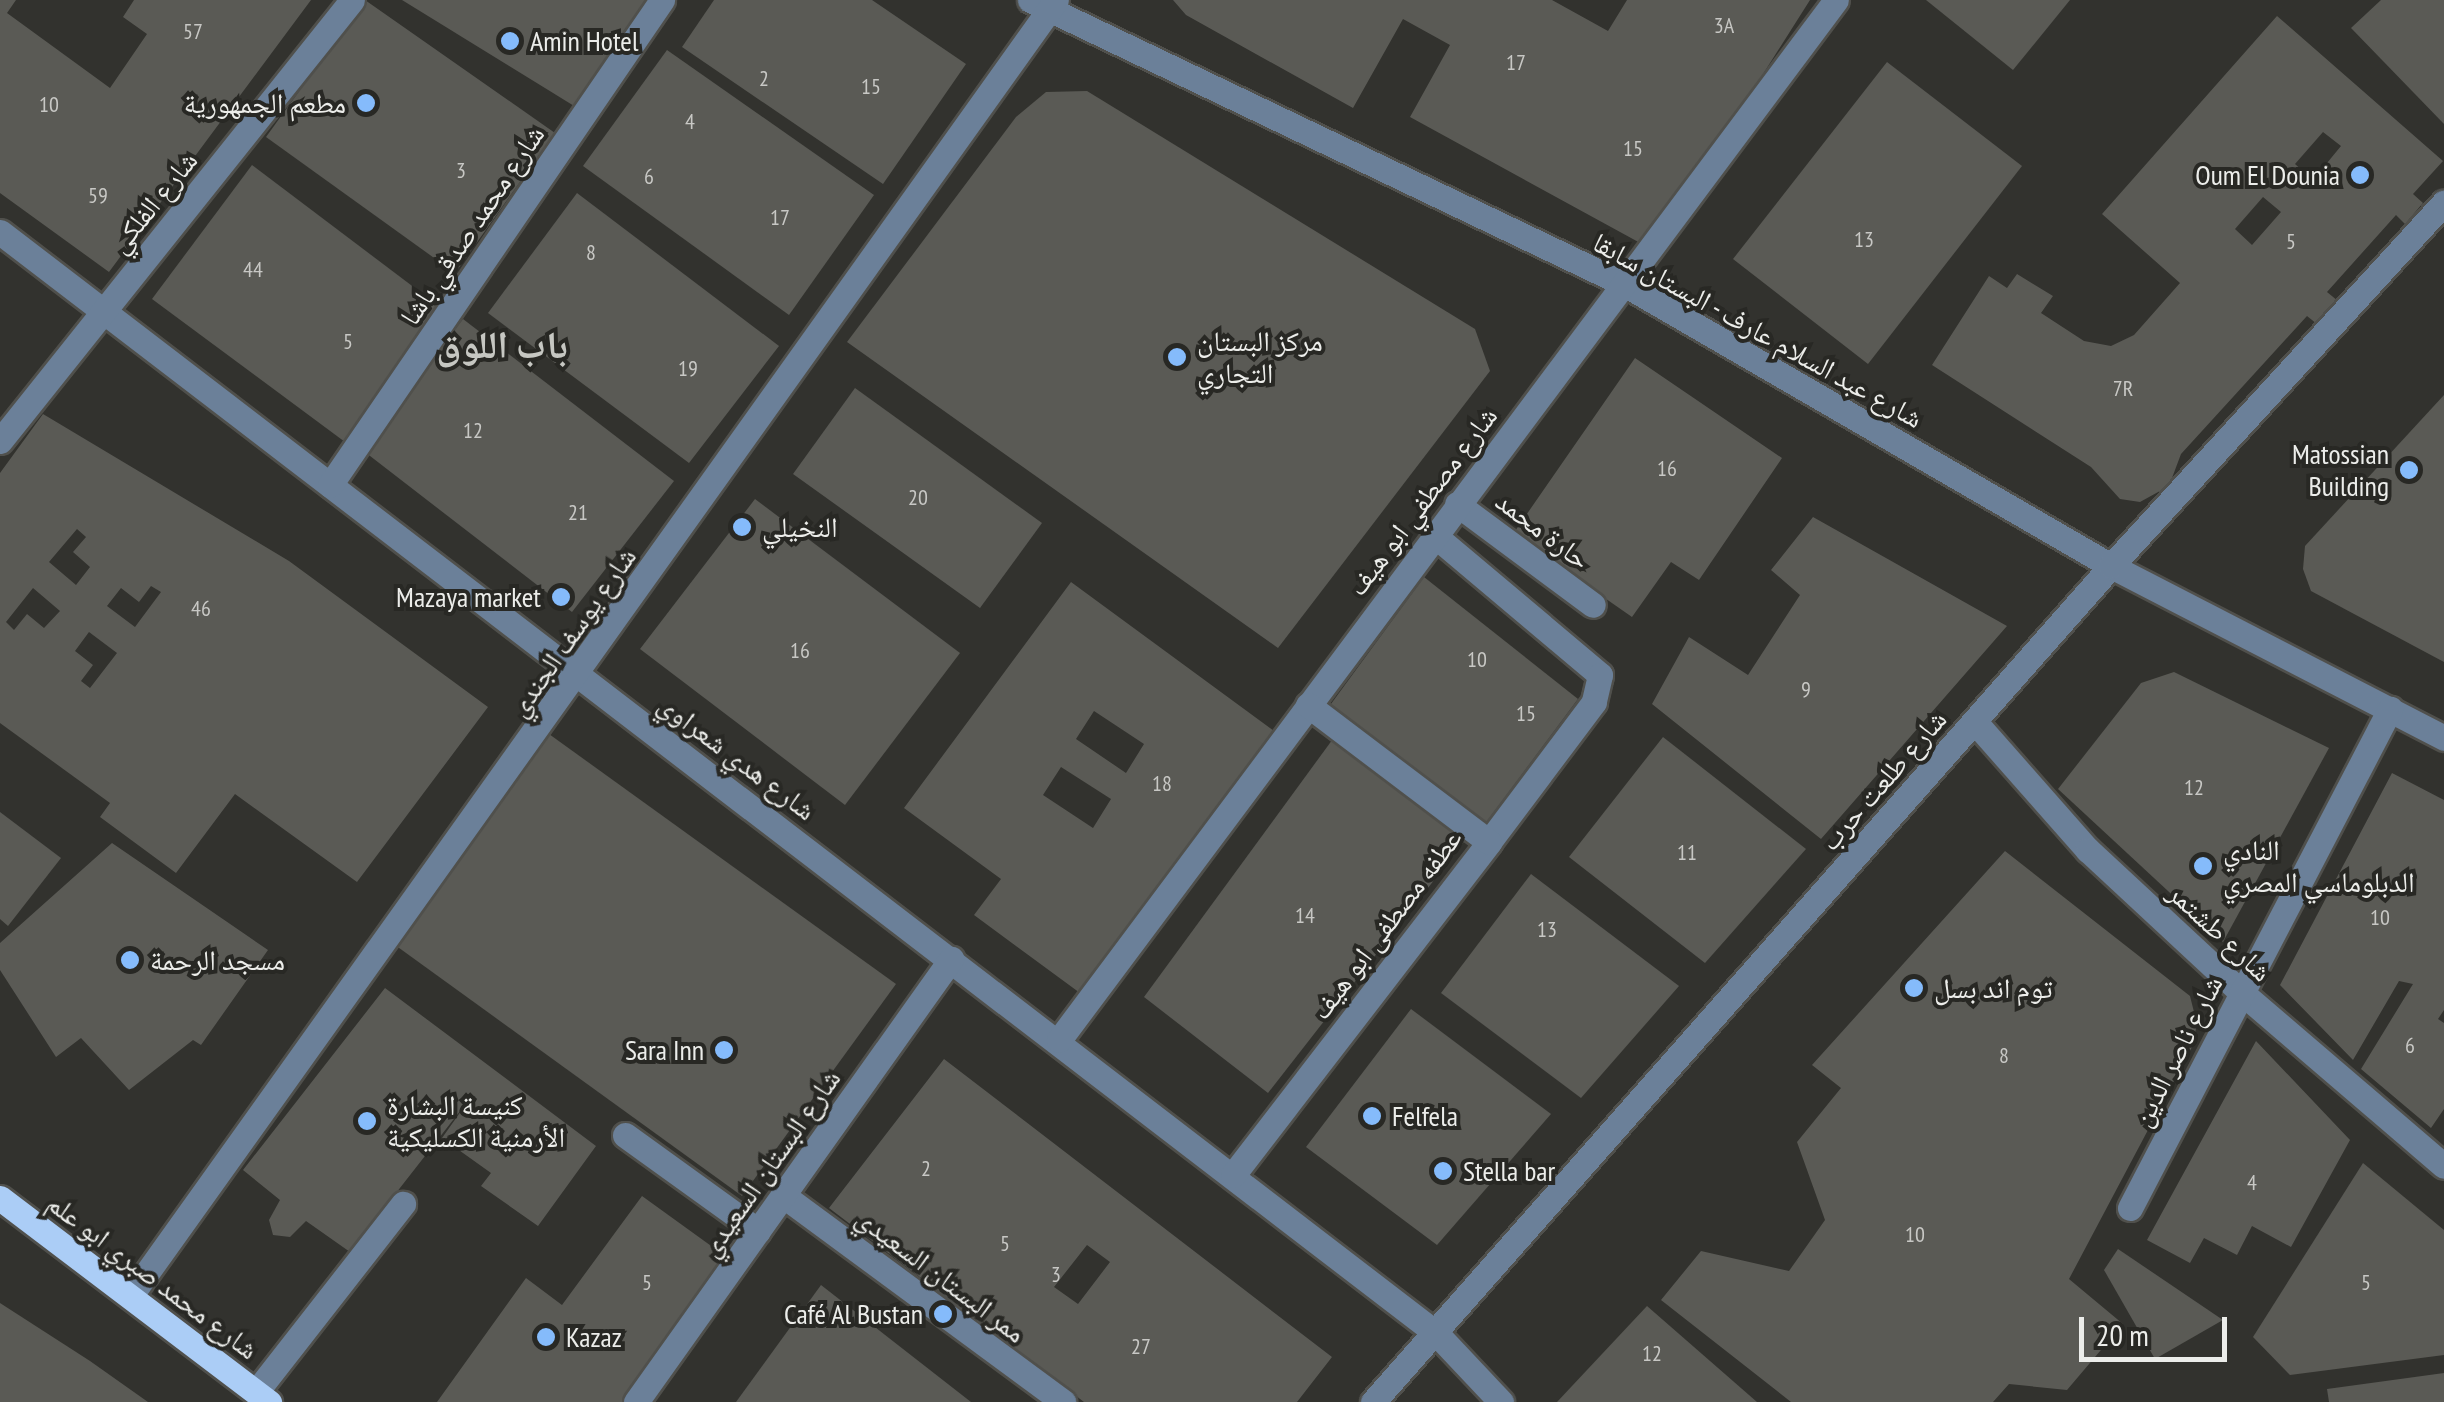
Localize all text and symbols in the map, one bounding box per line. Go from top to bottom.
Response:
house number: 3A [1714,13,1734,39]
house number: 57 [183,19,203,45]
place label: Amin Hotel [530,24,638,58]
marker: Amin Hotel [499,30,521,52]
house number: 17 [1506,50,1526,76]
house number: 2 [759,66,769,92]
house number: 15 [861,74,881,100]
place label: مطعم الجمهورية [184,86,346,120]
house number: 10 [39,92,59,118]
marker: مطعم الجمهورية [355,92,377,114]
house number: 4 [685,109,695,135]
street label: شارع محمد صدقي باشا [393,119,551,331]
house number: 15 [1623,136,1643,162]
street label: شارع الفلكي [102,144,204,260]
house number: 3 [456,158,466,184]
place label: Oum El Dounia [2195,158,2340,192]
house number: 6 [644,164,654,190]
marker: Oum El Dounia [2349,164,2371,186]
house number: 59 [88,183,108,209]
house number: 17 [770,205,790,231]
street label: شارع عبد السلام عارف - البستان سابقا [1586,225,1930,435]
house number: 13 [1854,227,1874,253]
house number: 5 [2286,229,2296,255]
house number: 8 [586,240,596,266]
house number: 44 [243,257,263,283]
district label: باب اللوق [436,321,568,367]
place label: مركز البستان التجاري [1197,324,1323,390]
house number: 5 [343,329,353,355]
marker: مركز البستان التجاري [1166,346,1188,368]
house number: 19 [678,356,698,382]
house number: 7R [2113,376,2133,402]
street label: شارع مصطفي ابو هيف [1340,400,1504,602]
house number: 12 [463,418,483,444]
place label: Matossian Building [2292,437,2389,503]
house number: 16 [1657,456,1677,482]
marker: Matossian Building [2398,459,2420,481]
street label: حارة محمد [1489,484,1597,576]
house number: 20 [908,485,928,511]
house number: 21 [568,500,588,526]
place label: النخيلي [762,510,838,544]
marker: النخيلي [731,516,753,538]
street label: شارع يوسف الجندي [501,541,643,723]
place label: Mazaya market [396,580,541,614]
marker: Mazaya market [550,586,572,608]
house number: 46 [191,596,211,622]
house number: 16 [790,638,810,664]
house number: 10 [1467,647,1487,673]
house number: 9 [1801,677,1811,703]
street label: شارع هدي شعراوي [652,687,822,827]
house number: 15 [1516,701,1536,727]
street label: شارع طلعت حرب [1813,703,1953,857]
house number: 18 [1152,771,1172,797]
house number: 12 [2184,775,2204,801]
street label: عطفه مصطفى ابو هيف [1303,822,1469,1026]
place label: النادي الدبلوماسي المصري [2223,833,2415,899]
house number: 11 [1677,840,1697,866]
marker: النادي الدبلوماسي المصري [2192,855,2214,877]
street label: شارع طشتمر [2161,876,2279,988]
house number: 14 [1295,903,1315,929]
house number: 10 [2370,905,2390,931]
house number: 13 [1537,917,1557,943]
place label: مسجد الرحمة [150,943,285,977]
marker: مسجد الرحمة [119,949,141,971]
street label: شارع ناصر الدين [2125,970,2229,1132]
place label: توم اند بسل [1934,971,2053,1005]
marker: توم اند بسل [1903,977,1925,999]
place label: Sara Inn [625,1033,704,1067]
house number: 6 [2405,1033,2415,1059]
marker: Sara Inn [713,1039,735,1061]
house number: 8 [1999,1043,2009,1069]
street label: شارع البستان السعيدي [693,1063,847,1263]
place label: كنيسة البشارة الأرمنية الكسليكية [387,1088,565,1154]
place label: Felfela [1392,1099,1458,1133]
marker: Felfela [1361,1105,1383,1127]
marker: كنيسة البشارة الأرمنية الكسليكية [356,1110,378,1132]
place label: Stella bar [1463,1154,1555,1188]
house number: 2 [921,1156,931,1182]
marker: Stella bar [1432,1160,1454,1182]
house number: 4 [2247,1170,2257,1196]
street label: شارع محمد صبري ابو علم [41,1186,265,1366]
street label: ممر البستان السعيدي [849,1200,1033,1350]
house number: 10 [1905,1222,1925,1248]
house number: 5 [1000,1231,1010,1257]
house number: 3 [1051,1262,1061,1288]
house number: 5 [642,1270,652,1296]
house number: 5 [2361,1270,2371,1296]
place label: Café Al Bustan [783,1297,923,1331]
scale bar [2084,1297,2232,1359]
marker: Café Al Bustan [932,1303,954,1325]
text: 20 m [2096,1315,2149,1354]
place label: Kazaz [566,1320,622,1354]
marker: Kazaz [535,1326,557,1348]
house number: 27 [1131,1334,1151,1360]
house number: 12 [1642,1341,1662,1367]

